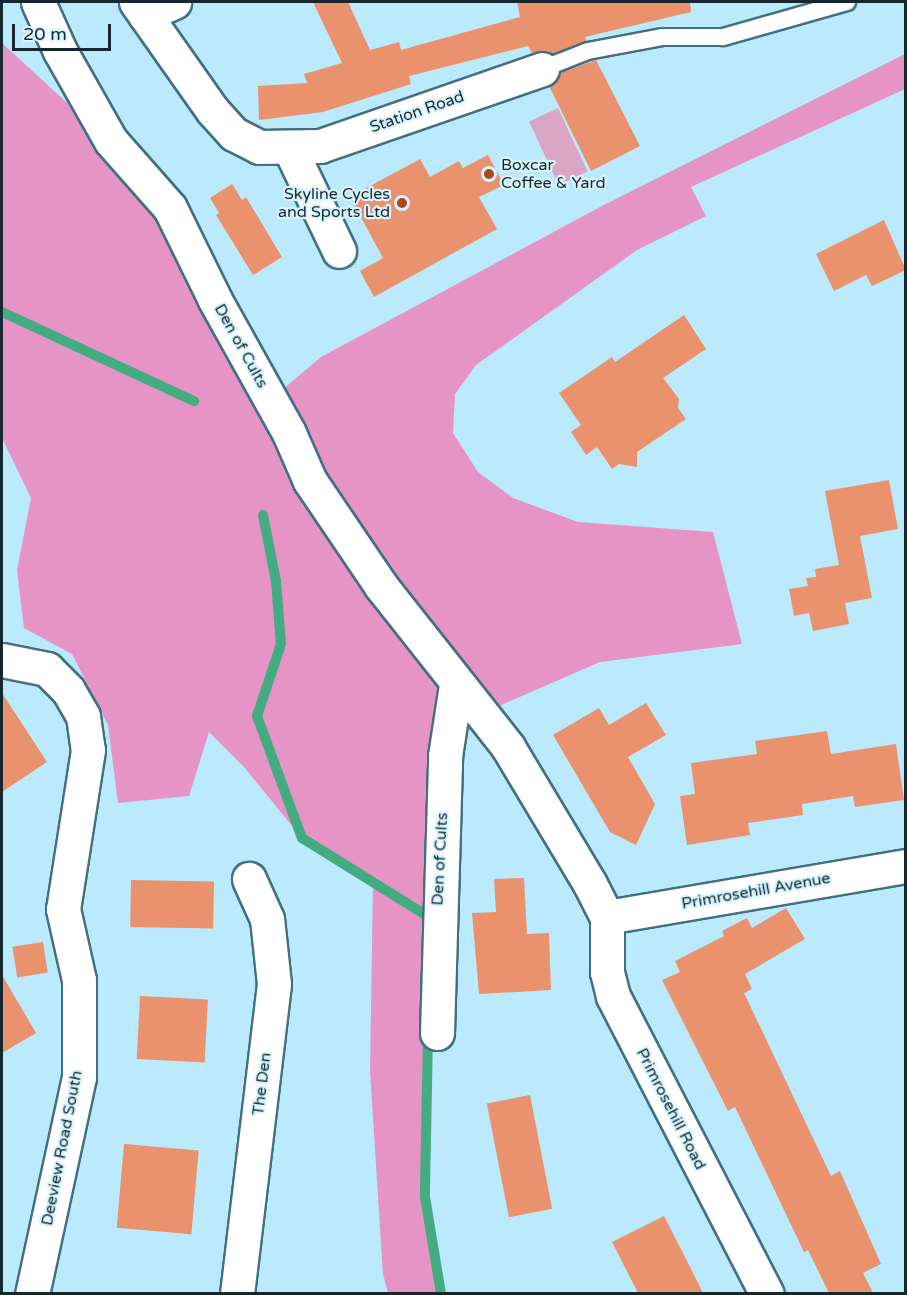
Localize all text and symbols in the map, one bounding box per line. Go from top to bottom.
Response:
scale bar [15,12,114,50]
text: 20 m [23,23,67,45]
street label: Station Road [367,87,467,137]
place label: Boxcar Coffee & Yard [501,155,605,193]
marker: Boxcar Coffee & Yard [482,167,496,181]
place label: Skyline Cycles and Sports Ltd [278,184,390,222]
marker: Skyline Cycles and Sports Ltd [395,196,409,210]
street label: Den of Cults [210,301,272,391]
street label: Den of Cults [428,812,452,906]
street label: Primrosehill Avenue [680,868,832,914]
street label: Primrosehill Road [632,1045,710,1173]
street label: The Den [249,1052,275,1116]
street label: Deeview Road South [38,1069,86,1227]

